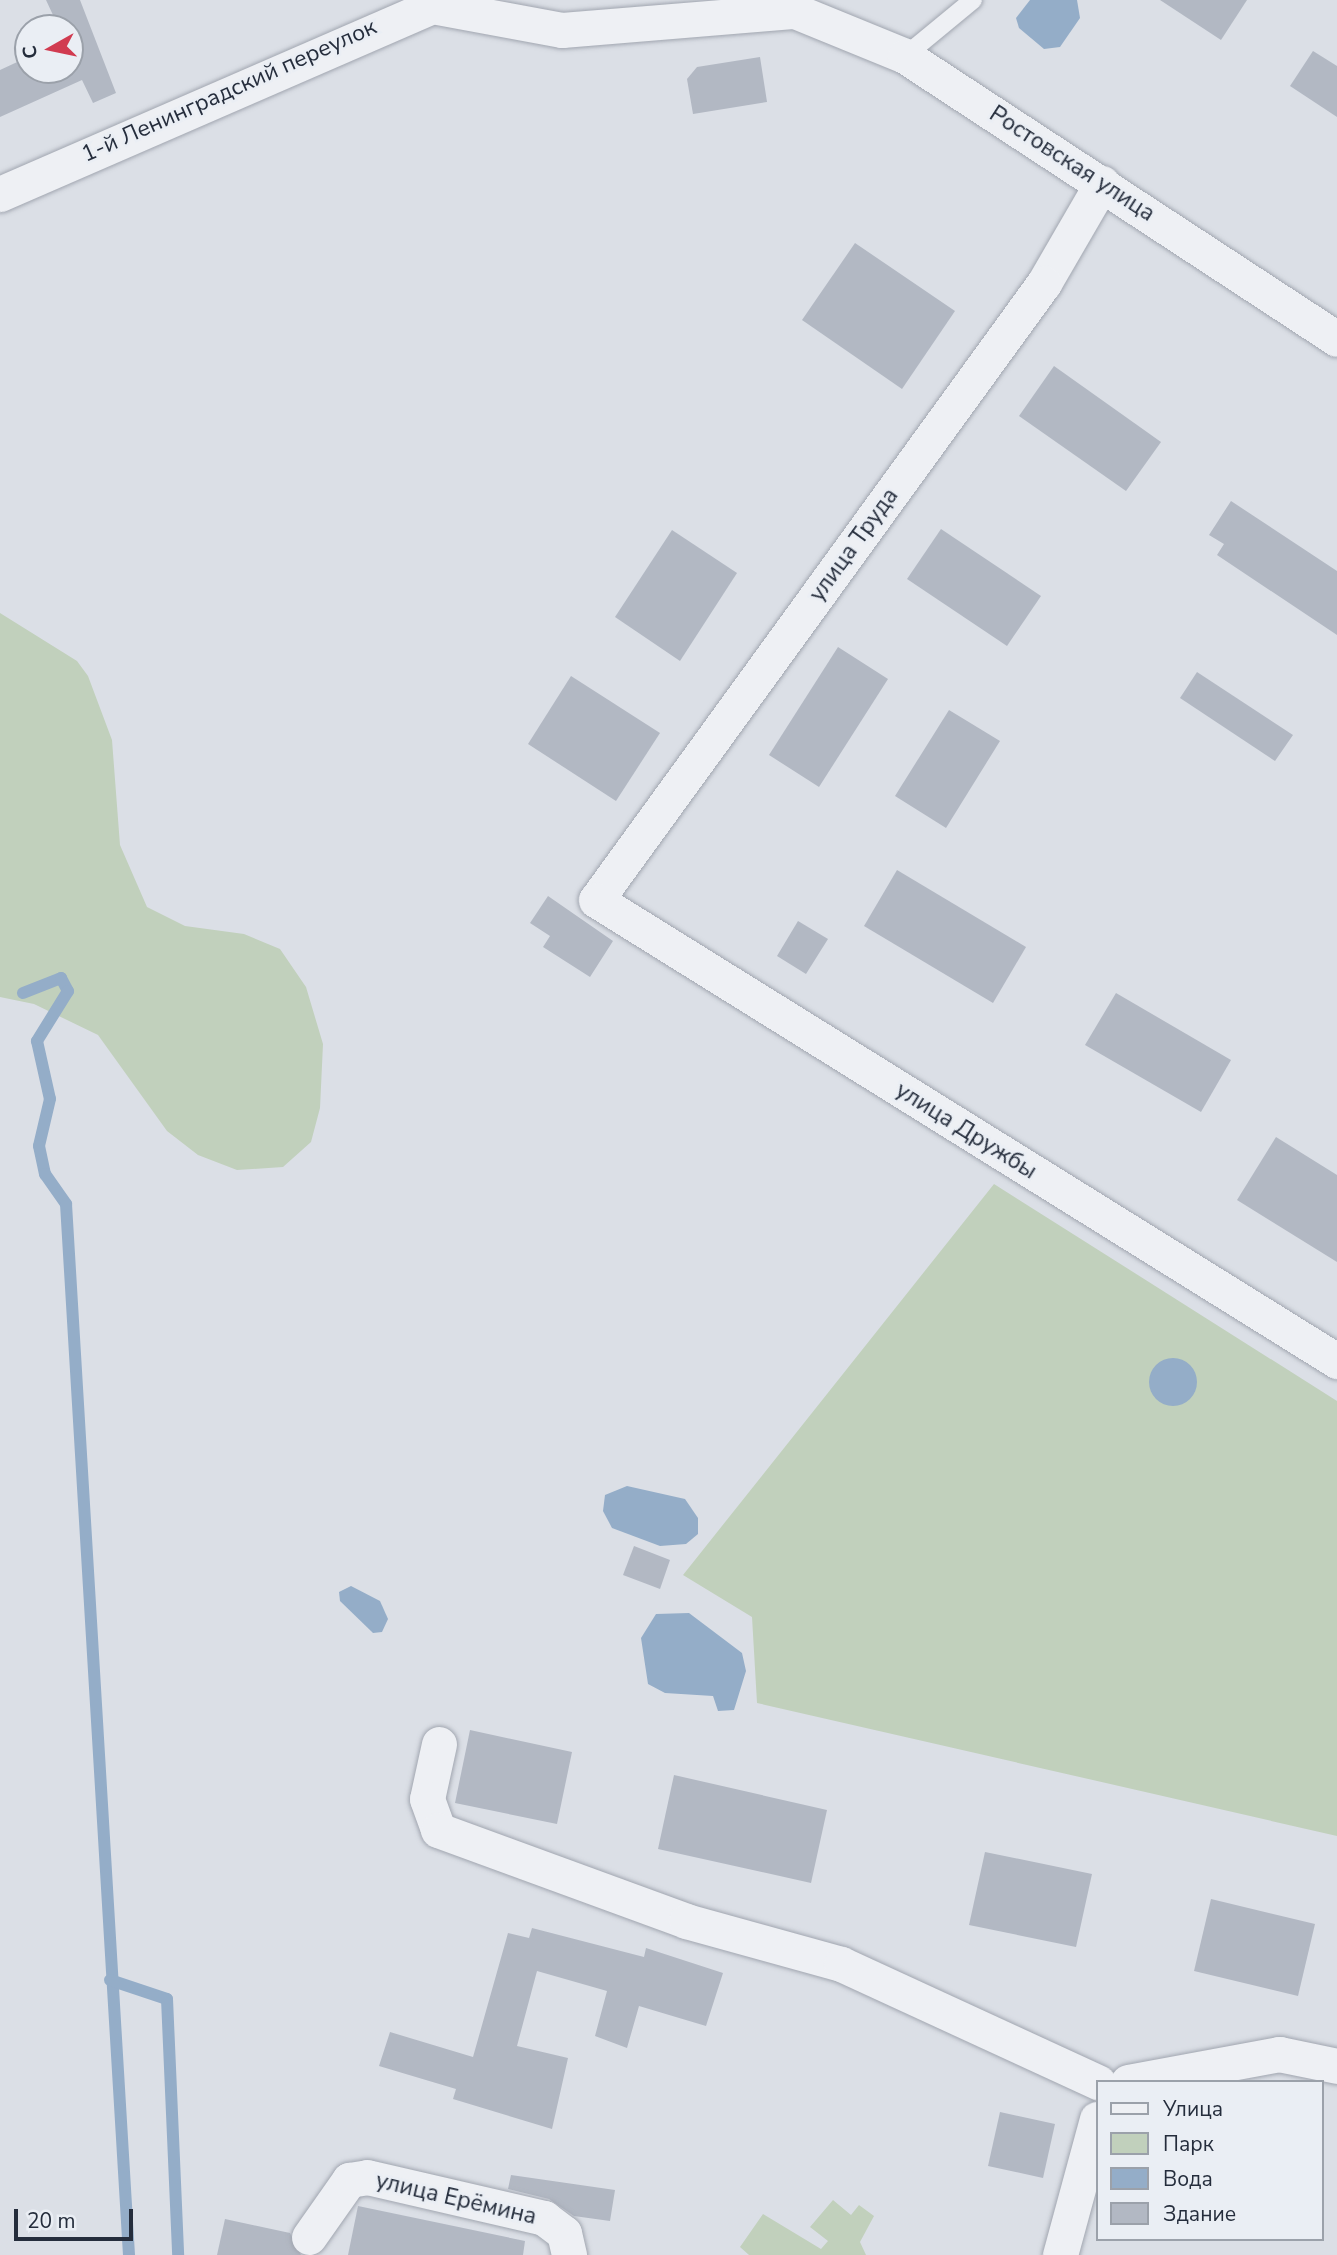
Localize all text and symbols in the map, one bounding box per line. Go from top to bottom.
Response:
street label: 1-й Ленинградский переулок [77,13,381,169]
north arrow [14,14,84,84]
text: С [16,44,44,60]
street label: Ростовская улица [984,100,1160,228]
street label: улица Труда [804,483,904,607]
street label: улица Дружбы [890,1077,1042,1185]
legend [1096,2080,1323,2241]
text: Улица [1163,2095,1223,2123]
text: Парк [1163,2130,1214,2158]
text: Вода [1163,2165,1213,2193]
street label: улица Ерёмина [373,2167,539,2231]
scale bar [18,2196,136,2240]
text: Здание [1163,2200,1236,2228]
text: 20 m [27,2207,76,2235]

